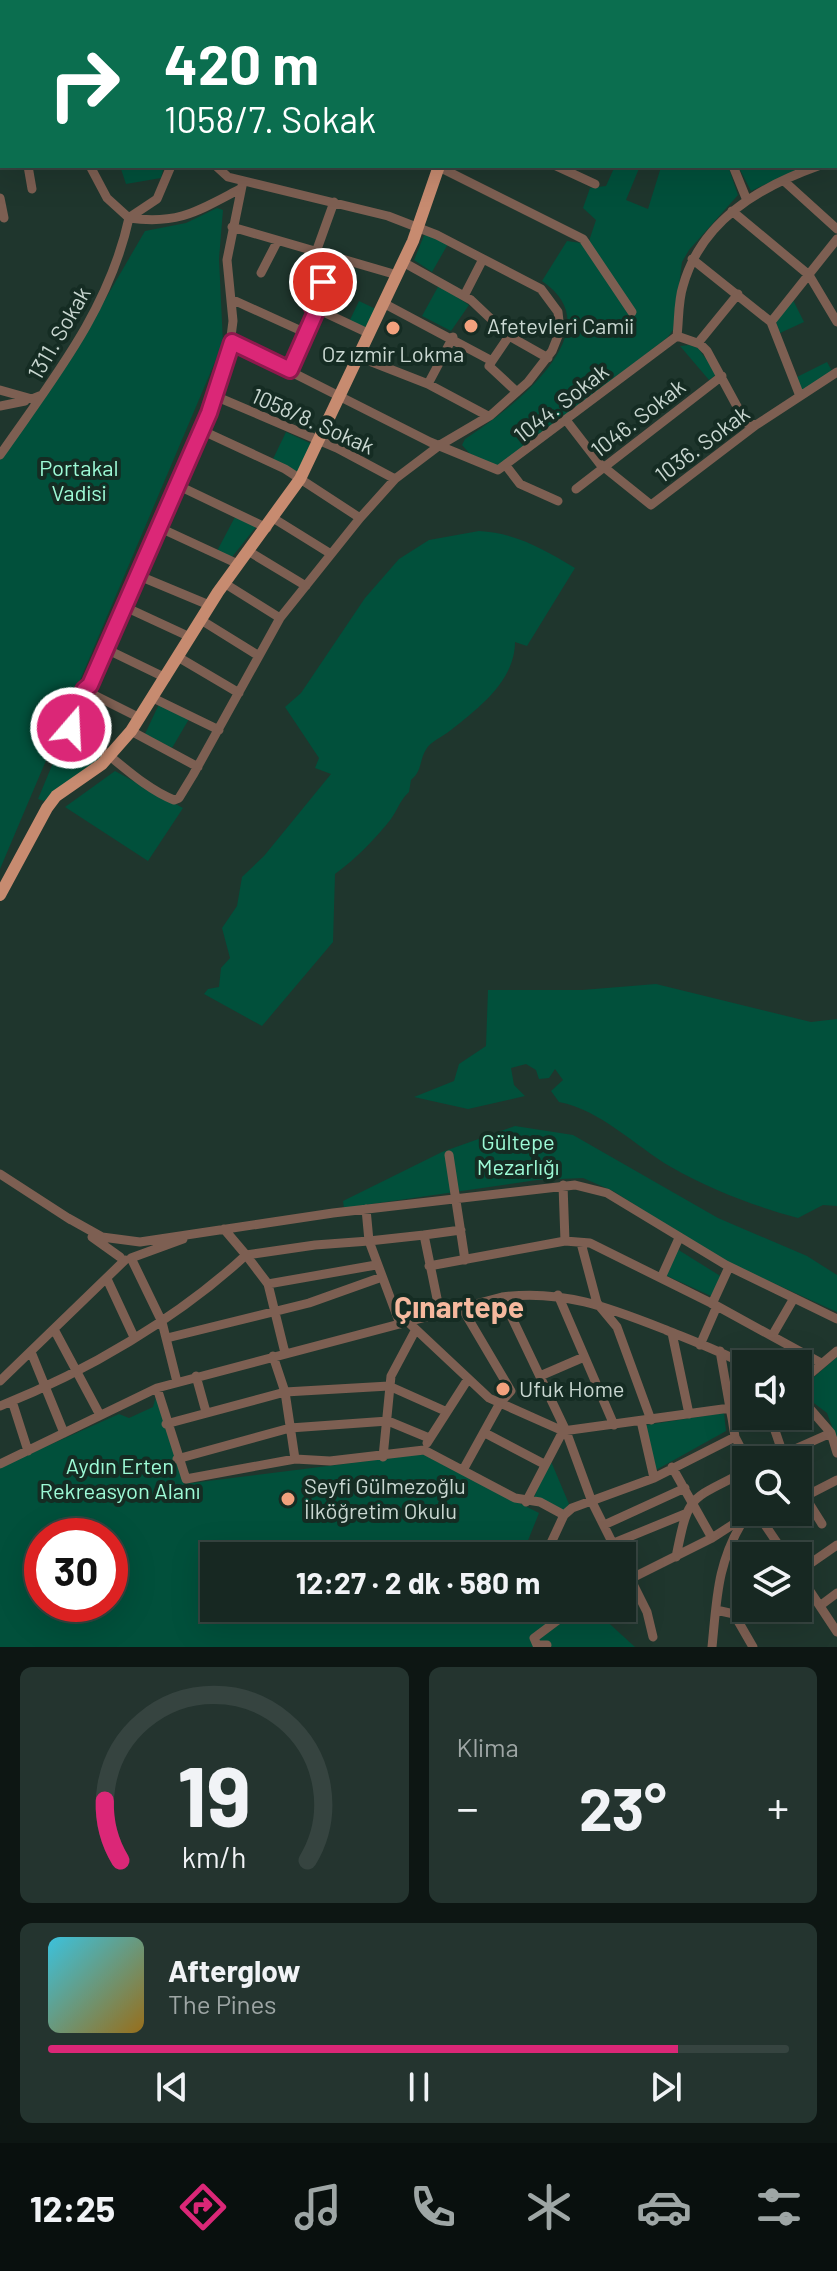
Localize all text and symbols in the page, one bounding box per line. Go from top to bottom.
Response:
text: 420 m [164,29,319,96]
icon: right [32,32,136,136]
text: 1058/7. Sokak [164,97,376,140]
pin [289,248,357,316]
icon: arrive [301,260,345,304]
street label: 1311. Sokak [21,281,95,384]
place label: Afetevleri Camii [487,312,634,338]
marker: Afetevleri Camii [462,317,480,335]
marker: Oz ızmir Lokma [384,319,402,337]
place label: Oz ızmir Lokma [322,340,464,366]
street label: 1044. Sokak [508,357,613,447]
street label: 1046. Sokak [585,372,690,462]
street label: 1058/8. Sokak [248,381,379,459]
street label: 1036. Sokak [649,399,754,487]
park label: Portakal Vadisi [39,454,119,505]
position arrow [29,686,113,770]
park label: Gültepe Mezarlığı [477,1128,559,1179]
district label: Çınartepe [394,1288,524,1324]
map controls [732,1350,812,1622]
button: sound [732,1350,812,1430]
place label: Ufuk Home [519,1375,624,1401]
marker: Ufuk Home [494,1380,512,1398]
button: search [732,1446,812,1526]
park label: Aydın Erten Rekreasyon Alanı [40,1452,201,1503]
place label: Seyfi Gülmezoğlu İlköğretim Okulu [304,1472,466,1523]
marker: Seyfi Gülmezoğlu İlköğretim Okulu [279,1490,297,1508]
speed limit sign: 30 [24,1518,128,1622]
button: layers [732,1542,812,1622]
text: 12:27 · 2 dk · 580 m [296,1564,540,1600]
text: Klima [457,1731,519,1762]
text: 19 [177,1744,251,1844]
text: 23° [579,1771,667,1843]
text: − [457,1780,479,1833]
text: + [767,1780,789,1833]
text: km/h [182,1839,247,1874]
text: Afterglow [168,1952,301,1988]
text: The Pines [168,1988,277,2019]
icon: previous [150,2065,194,2109]
icon: pause [397,2065,441,2109]
icon: next [644,2065,688,2109]
icon: directions [175,2179,231,2235]
icon: music [290,2179,346,2235]
icon: phone [405,2179,461,2235]
icon: climate [521,2179,577,2235]
icon: car [636,2179,692,2235]
icon: filters [751,2179,807,2235]
text: 12:25 [30,2186,115,2229]

